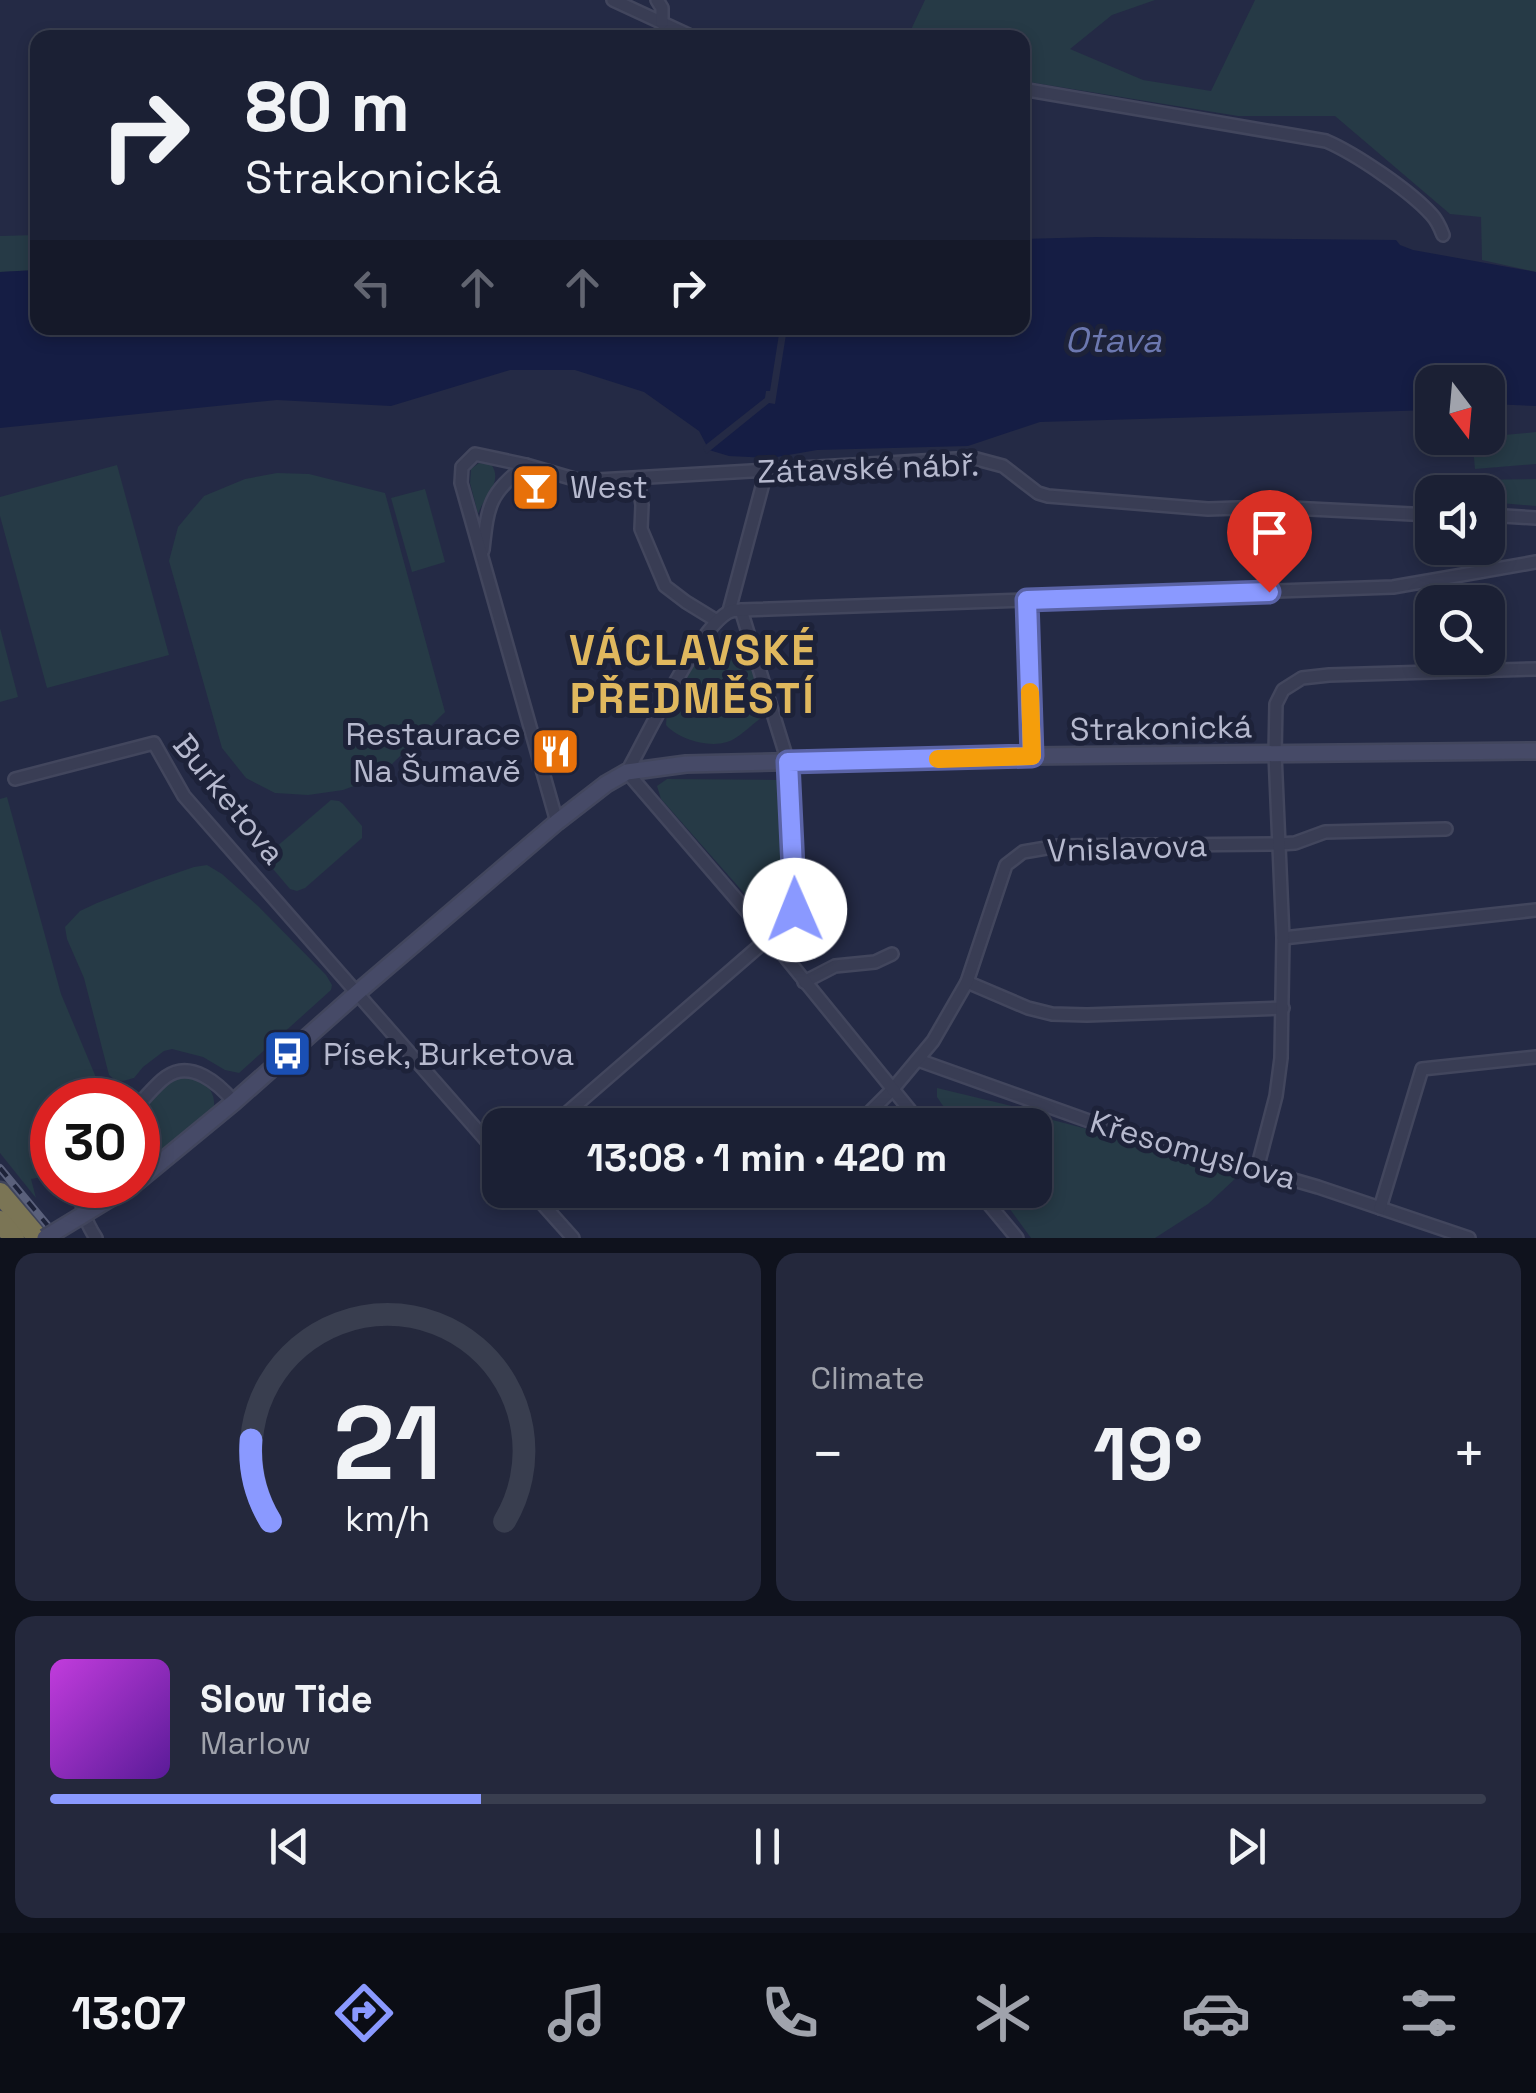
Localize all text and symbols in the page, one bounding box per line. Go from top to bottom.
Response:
text: 80 m [245,62,410,151]
icon: right [80,70,210,200]
text: Strakonická [245,149,501,206]
icon: left [345,260,400,315]
icon: ahead [450,260,505,315]
icon: ahead [555,260,610,315]
icon: right [660,260,715,315]
water label: Otava [1064,318,1162,362]
north arrow [1415,365,1505,455]
map controls [1415,365,1505,675]
street label: Zátavské nábř. [756,444,980,492]
bar icon: West [509,461,561,513]
place label: West [570,467,648,507]
button: sound [1415,475,1505,565]
pin [1227,490,1312,593]
icon: arrive [1242,505,1297,560]
button: search [1415,585,1505,675]
district label: VÁCLAVSKÉ PŘEDMĚSTÍ [569,624,817,725]
street label: Strakonická [1070,706,1252,750]
place label: Restaurace Na Šumavě [346,714,521,791]
street label: Burketova [164,726,294,872]
restaurant icon: Restaurace Na Šumavě [530,726,582,778]
street label: Vnislavova [1046,825,1208,871]
position arrow [743,858,847,962]
bus stop icon: Písek, Burketova [262,1028,314,1080]
place label: Písek, Burketova [323,1034,574,1074]
speed limit sign: 30 [30,1078,160,1208]
street label: Křesomyslova [1085,1101,1301,1199]
text: 13:08 · 1 min · 420 m [587,1134,947,1182]
text: Climate [811,1358,925,1398]
text: 21 [333,1377,442,1509]
text: 19° [1093,1406,1203,1502]
text: − [811,1419,845,1489]
text: + [1452,1419,1486,1489]
text: km/h [345,1496,430,1541]
text: Slow Tide [200,1675,373,1723]
text: Marlow [200,1723,311,1763]
icon: previous [262,1819,317,1874]
icon: pause [740,1819,795,1874]
icon: next [1219,1819,1274,1874]
icon: directions [329,1978,399,2048]
icon: music [542,1978,612,2048]
icon: phone [755,1978,825,2048]
icon: climate [968,1978,1038,2048]
icon: car [1181,1978,1251,2048]
icon: filters [1394,1978,1464,2048]
text: 13:07 [72,1985,186,2042]

